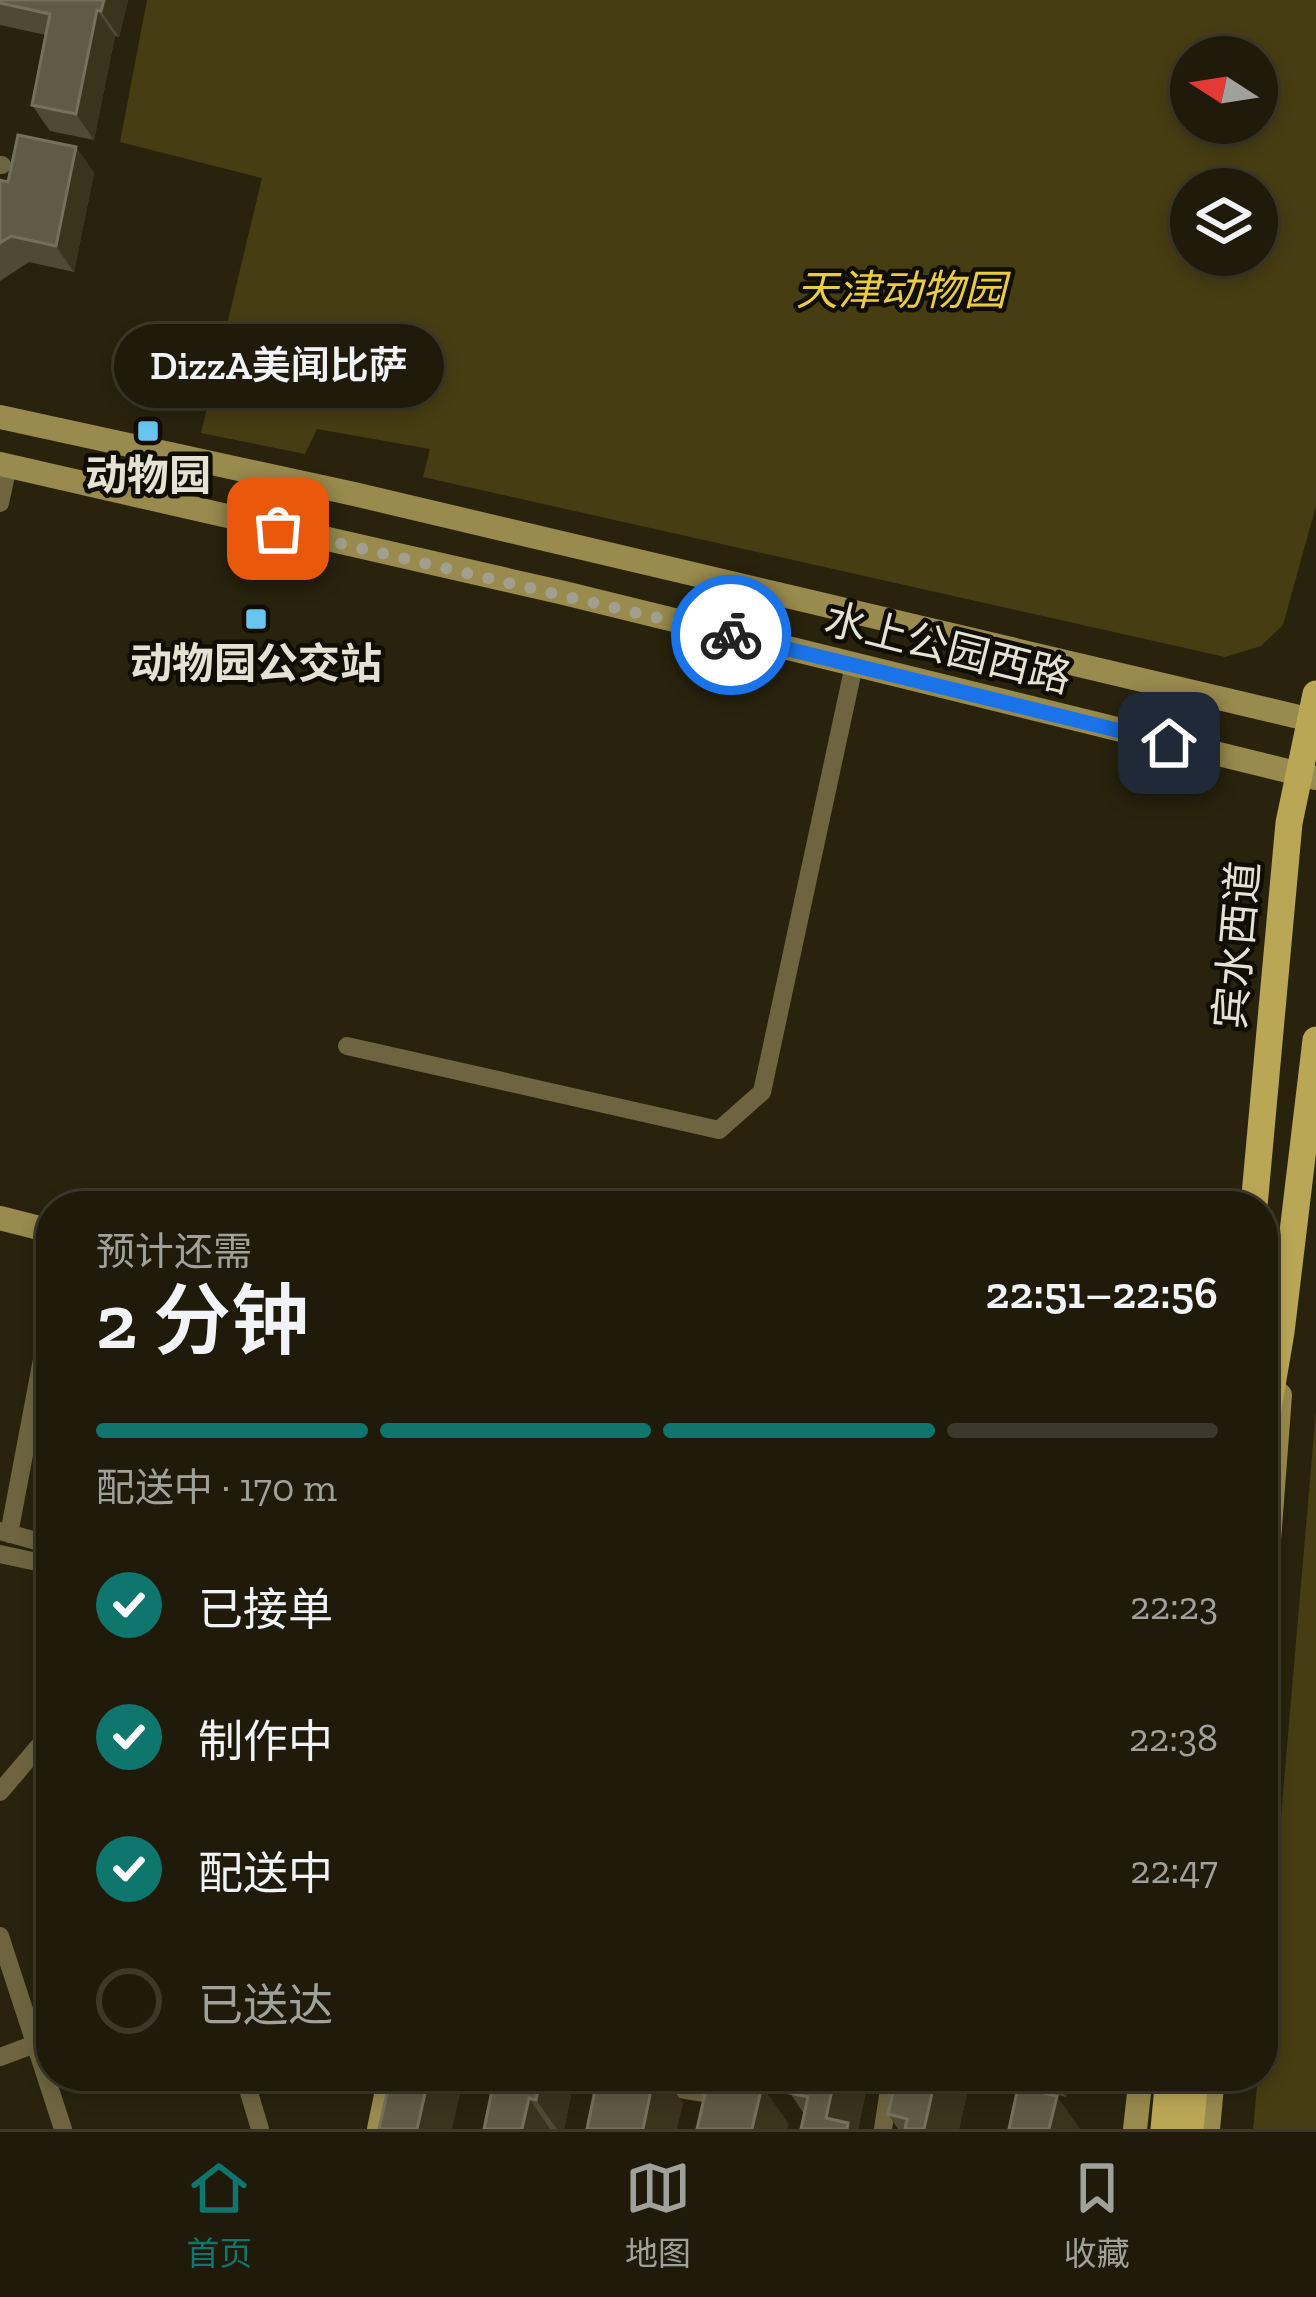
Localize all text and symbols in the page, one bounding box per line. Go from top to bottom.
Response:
north arrow [1170,36,1278,144]
map controls [1170,36,1278,276]
button: layers [1170,168,1278,276]
park label: 天津动物园 [796,265,1011,316]
callout: DizzA美闻比萨 [113,325,443,409]
text: DizzA美闻比萨 [150,342,408,389]
marker: 动物园 [135,418,161,444]
place label: 动物园 [85,450,211,501]
pin [227,478,329,580]
icon: bag [245,496,311,562]
courier [671,575,791,695]
street label: 水上公园西路 [820,593,1076,703]
icon: bike [698,602,764,668]
marker: 动物园公交站 [243,606,269,632]
place label: 动物园公交站 [130,638,382,689]
pin [1118,692,1220,794]
icon: home [1136,710,1202,776]
street label: 宾水西道 [1204,859,1270,1031]
text: 预计还需 [96,1228,252,1275]
text: 22:51–22:56 [986,1266,1218,1320]
text: 2 分钟 [96,1274,309,1368]
text: 配送中 · 170 m [96,1464,337,1511]
icon: check [96,1572,162,1638]
text: 22:23 [1130,1582,1218,1629]
text: 已接单 [198,1583,333,1637]
icon: check [96,1704,162,1770]
text: 22:38 [1129,1714,1218,1761]
text: 制作中 [198,1715,333,1769]
icon: check [96,1836,162,1902]
text: 22:47 [1130,1846,1218,1893]
text: 配送中 [198,1847,333,1901]
text: 已送达 [198,1979,333,2033]
tab: 首页 [186,2155,252,2275]
tab: 地图 [625,2155,691,2275]
tab: 收藏 [1064,2155,1130,2275]

